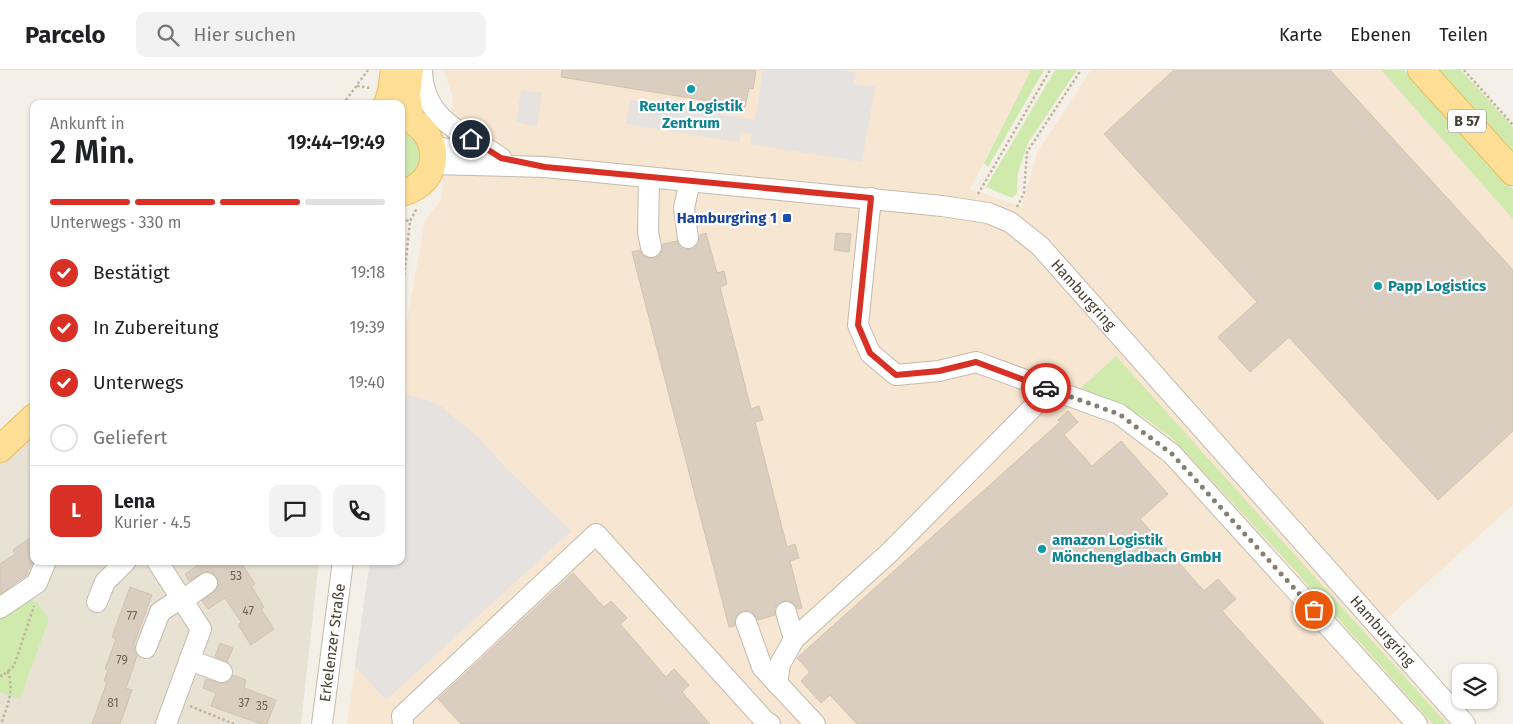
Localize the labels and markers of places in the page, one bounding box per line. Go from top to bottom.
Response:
marker: Reuter Logistik Zentrum [685,83,697,95]
place label: Reuter Logistik Zentrum [639,97,743,132]
pin [450,118,492,160]
place label: Hamburgring 1 [677,209,777,227]
marker: Hamburgring 1 [781,212,793,224]
place label: Papp Logistics [1388,277,1486,295]
marker: Papp Logistics [1372,280,1384,292]
place label: amazon Logistik Mönchengladbach GmbH [1052,531,1222,566]
marker: amazon Logistik Mönchengladbach GmbH [1036,543,1048,555]
pin [1293,589,1335,631]

